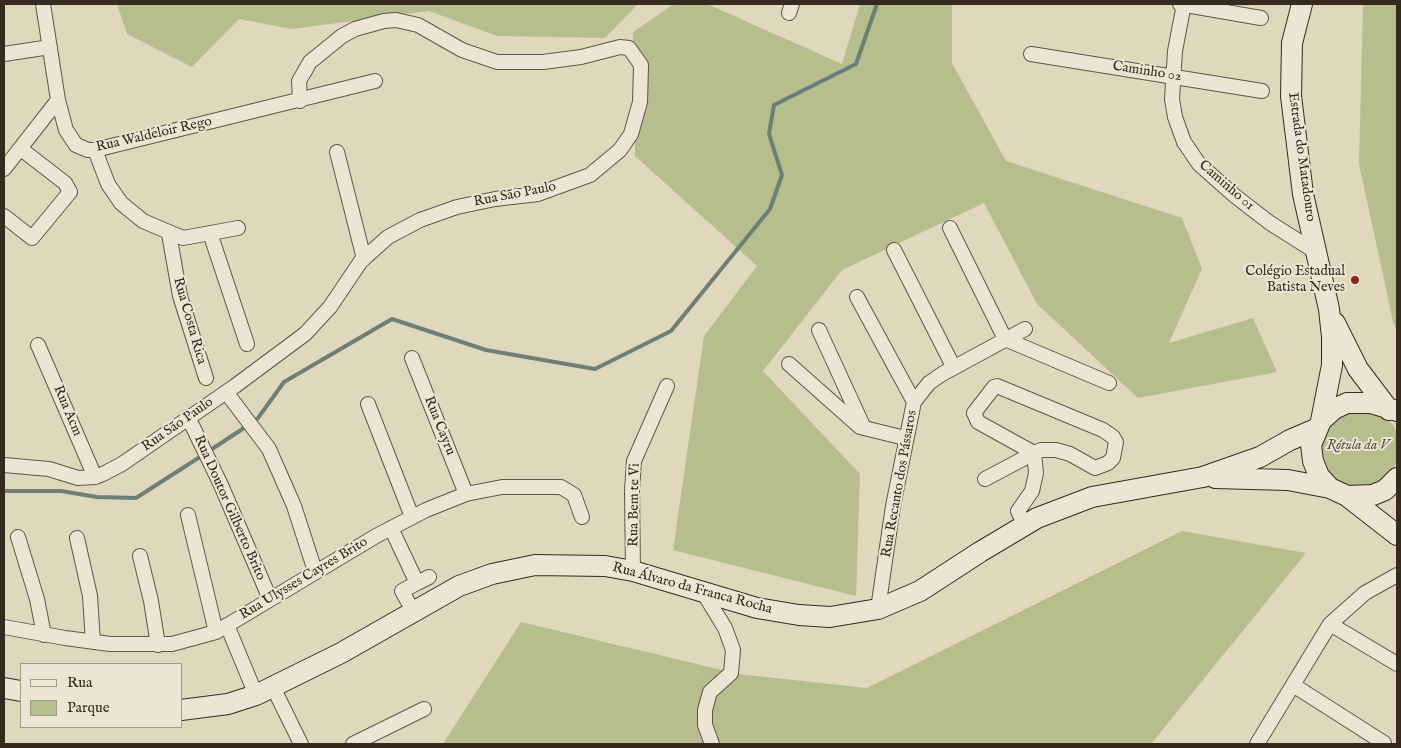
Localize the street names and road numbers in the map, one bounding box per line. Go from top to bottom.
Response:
street label: Caminho 02 [1111,58,1183,86]
street label: Estrada do Matadouro [1284,91,1318,223]
street label: Rua Waldeloir Rego [94,113,214,157]
street label: Caminho 01 [1195,157,1257,215]
street label: Rua São Paulo [472,179,558,211]
street label: Rua Costa Rica [169,276,209,366]
street label: Rua Acm [49,383,85,439]
street label: Rua São Paulo [139,394,217,456]
street label: Rua Cayru [420,394,458,458]
street label: Rua Recanto dos Pássaros [879,409,921,559]
street label: Rua Doutor Gilberto Brito [189,433,269,583]
street label: Rua Bem te Vi [626,463,644,547]
street label: Rua Ulysses Cayres Brito [237,534,371,624]
street label: Rua Álvaro da Franca Rocha [610,560,774,618]

